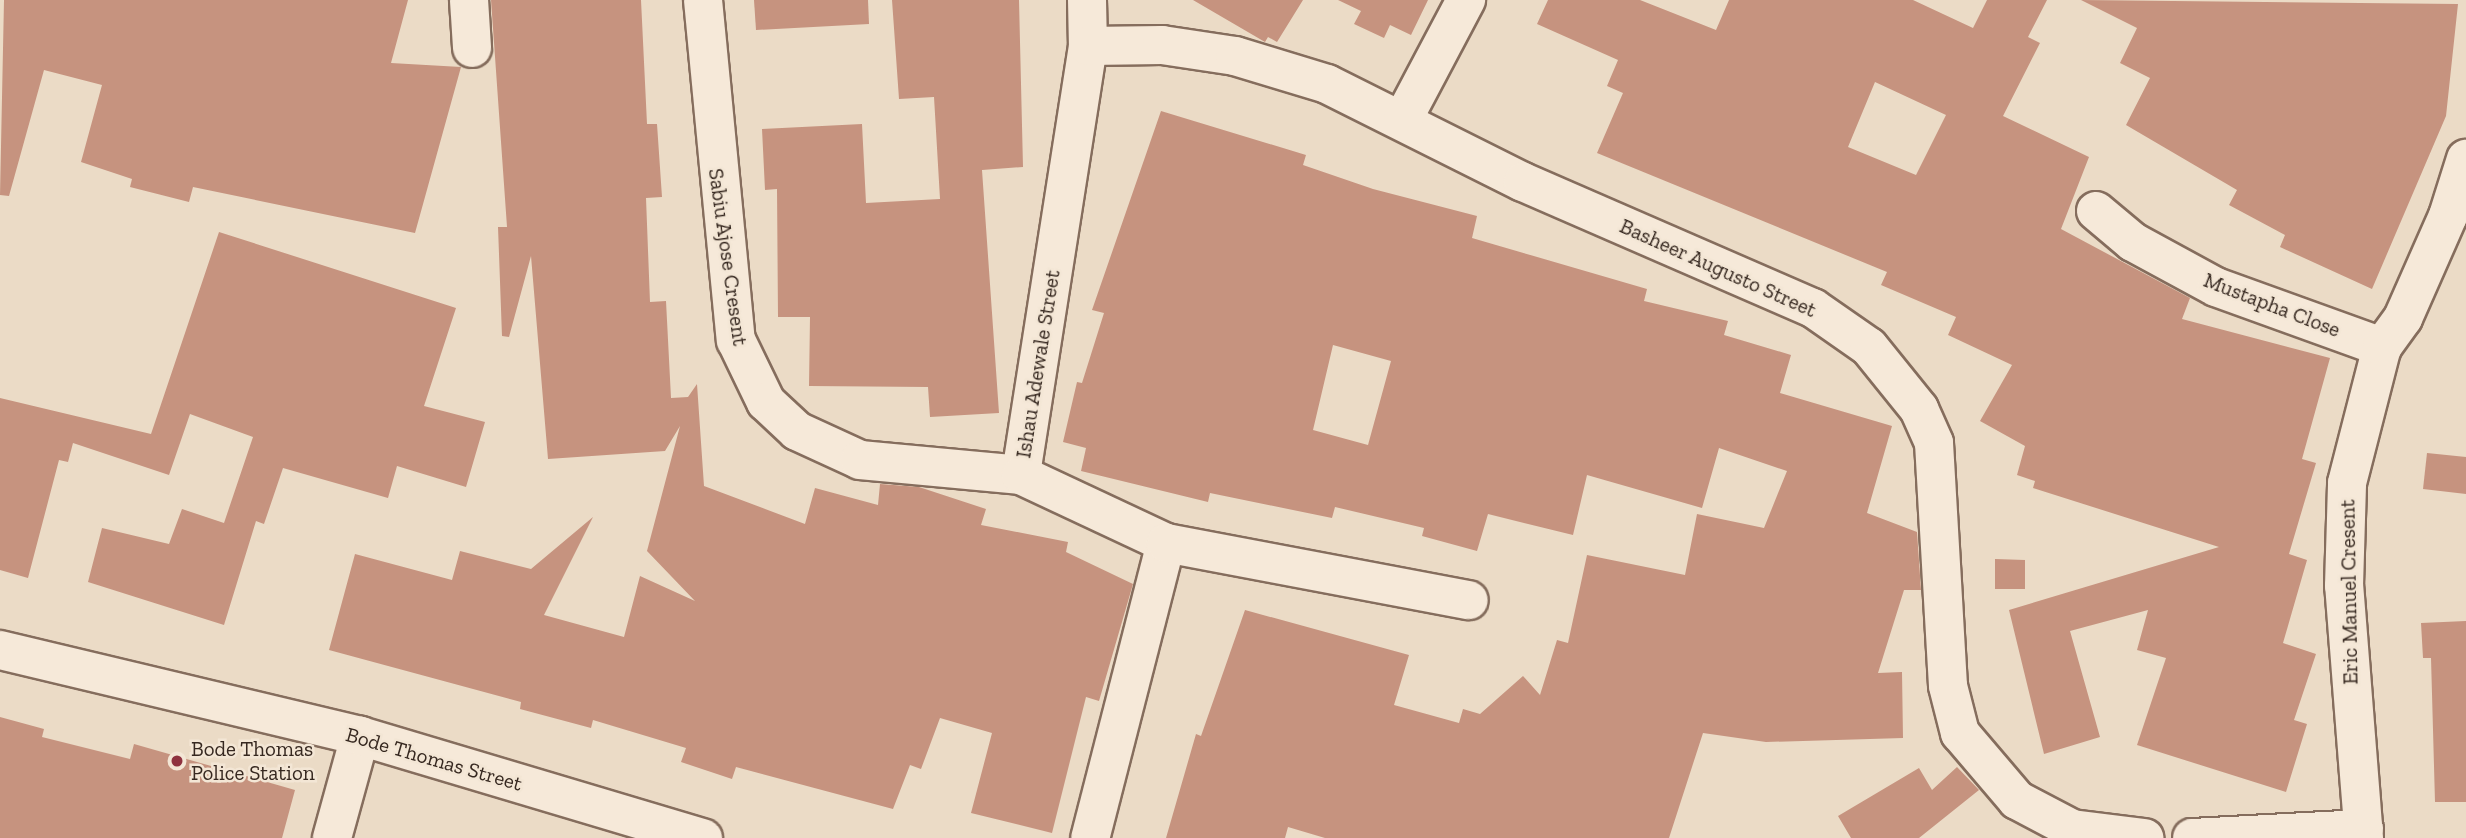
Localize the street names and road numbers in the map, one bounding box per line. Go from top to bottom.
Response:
street label: Sabiu Ajose Cresent [703,166,753,348]
street label: Basheer Augusto Street [1615,213,1821,323]
street label: Mustapha Close [2200,267,2344,343]
street label: Ishau Adewale Street [1011,268,1065,460]
street label: Eric Manuel Cresent [2335,499,2363,685]
street label: Bode Thomas Street [343,722,525,796]

